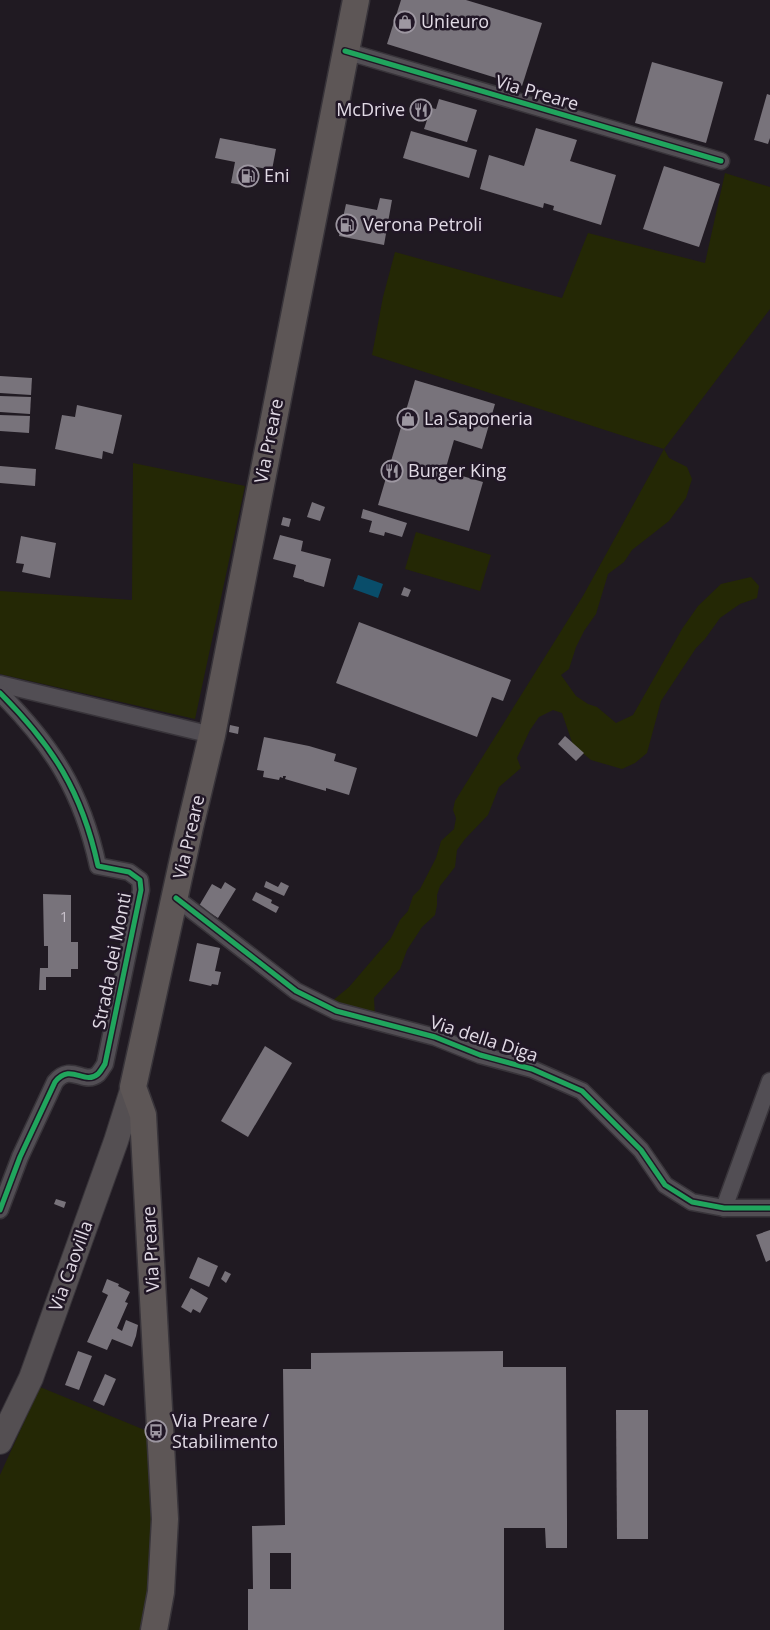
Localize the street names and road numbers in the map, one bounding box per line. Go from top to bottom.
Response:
street label: Via Preare [493,69,582,115]
street label: Via Preare [248,396,288,485]
street label: Via Preare [167,792,209,881]
street label: Strada dei Monti [86,890,136,1031]
street label: Via della Diga [427,1009,541,1067]
street label: Via Preare [136,1206,164,1292]
street label: Via Caovilla [43,1217,98,1314]

